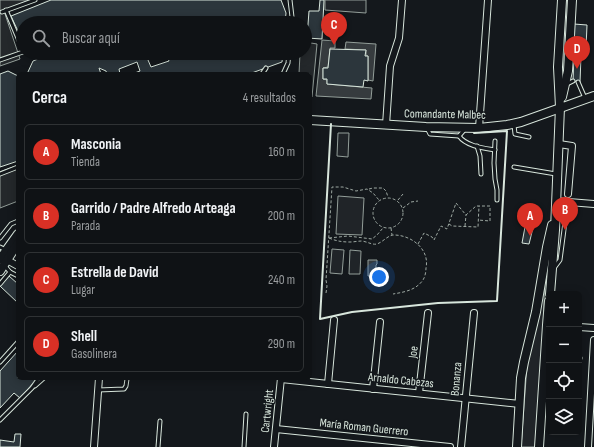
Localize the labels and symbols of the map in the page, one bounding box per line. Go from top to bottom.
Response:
pin: C [321,12,347,45]
pin: D [564,36,590,69]
street label: Comandante Malbec [404,106,486,123]
pin: B [552,197,578,230]
pin: A [517,203,543,236]
your location [369,267,389,287]
street label: Joe [405,345,422,360]
street label: Bonanza [448,361,465,397]
street label: Arnaldo Cabezas [366,369,435,391]
street label: Cartwright [258,388,277,434]
street label: María Roman Guerrero [319,415,409,440]

